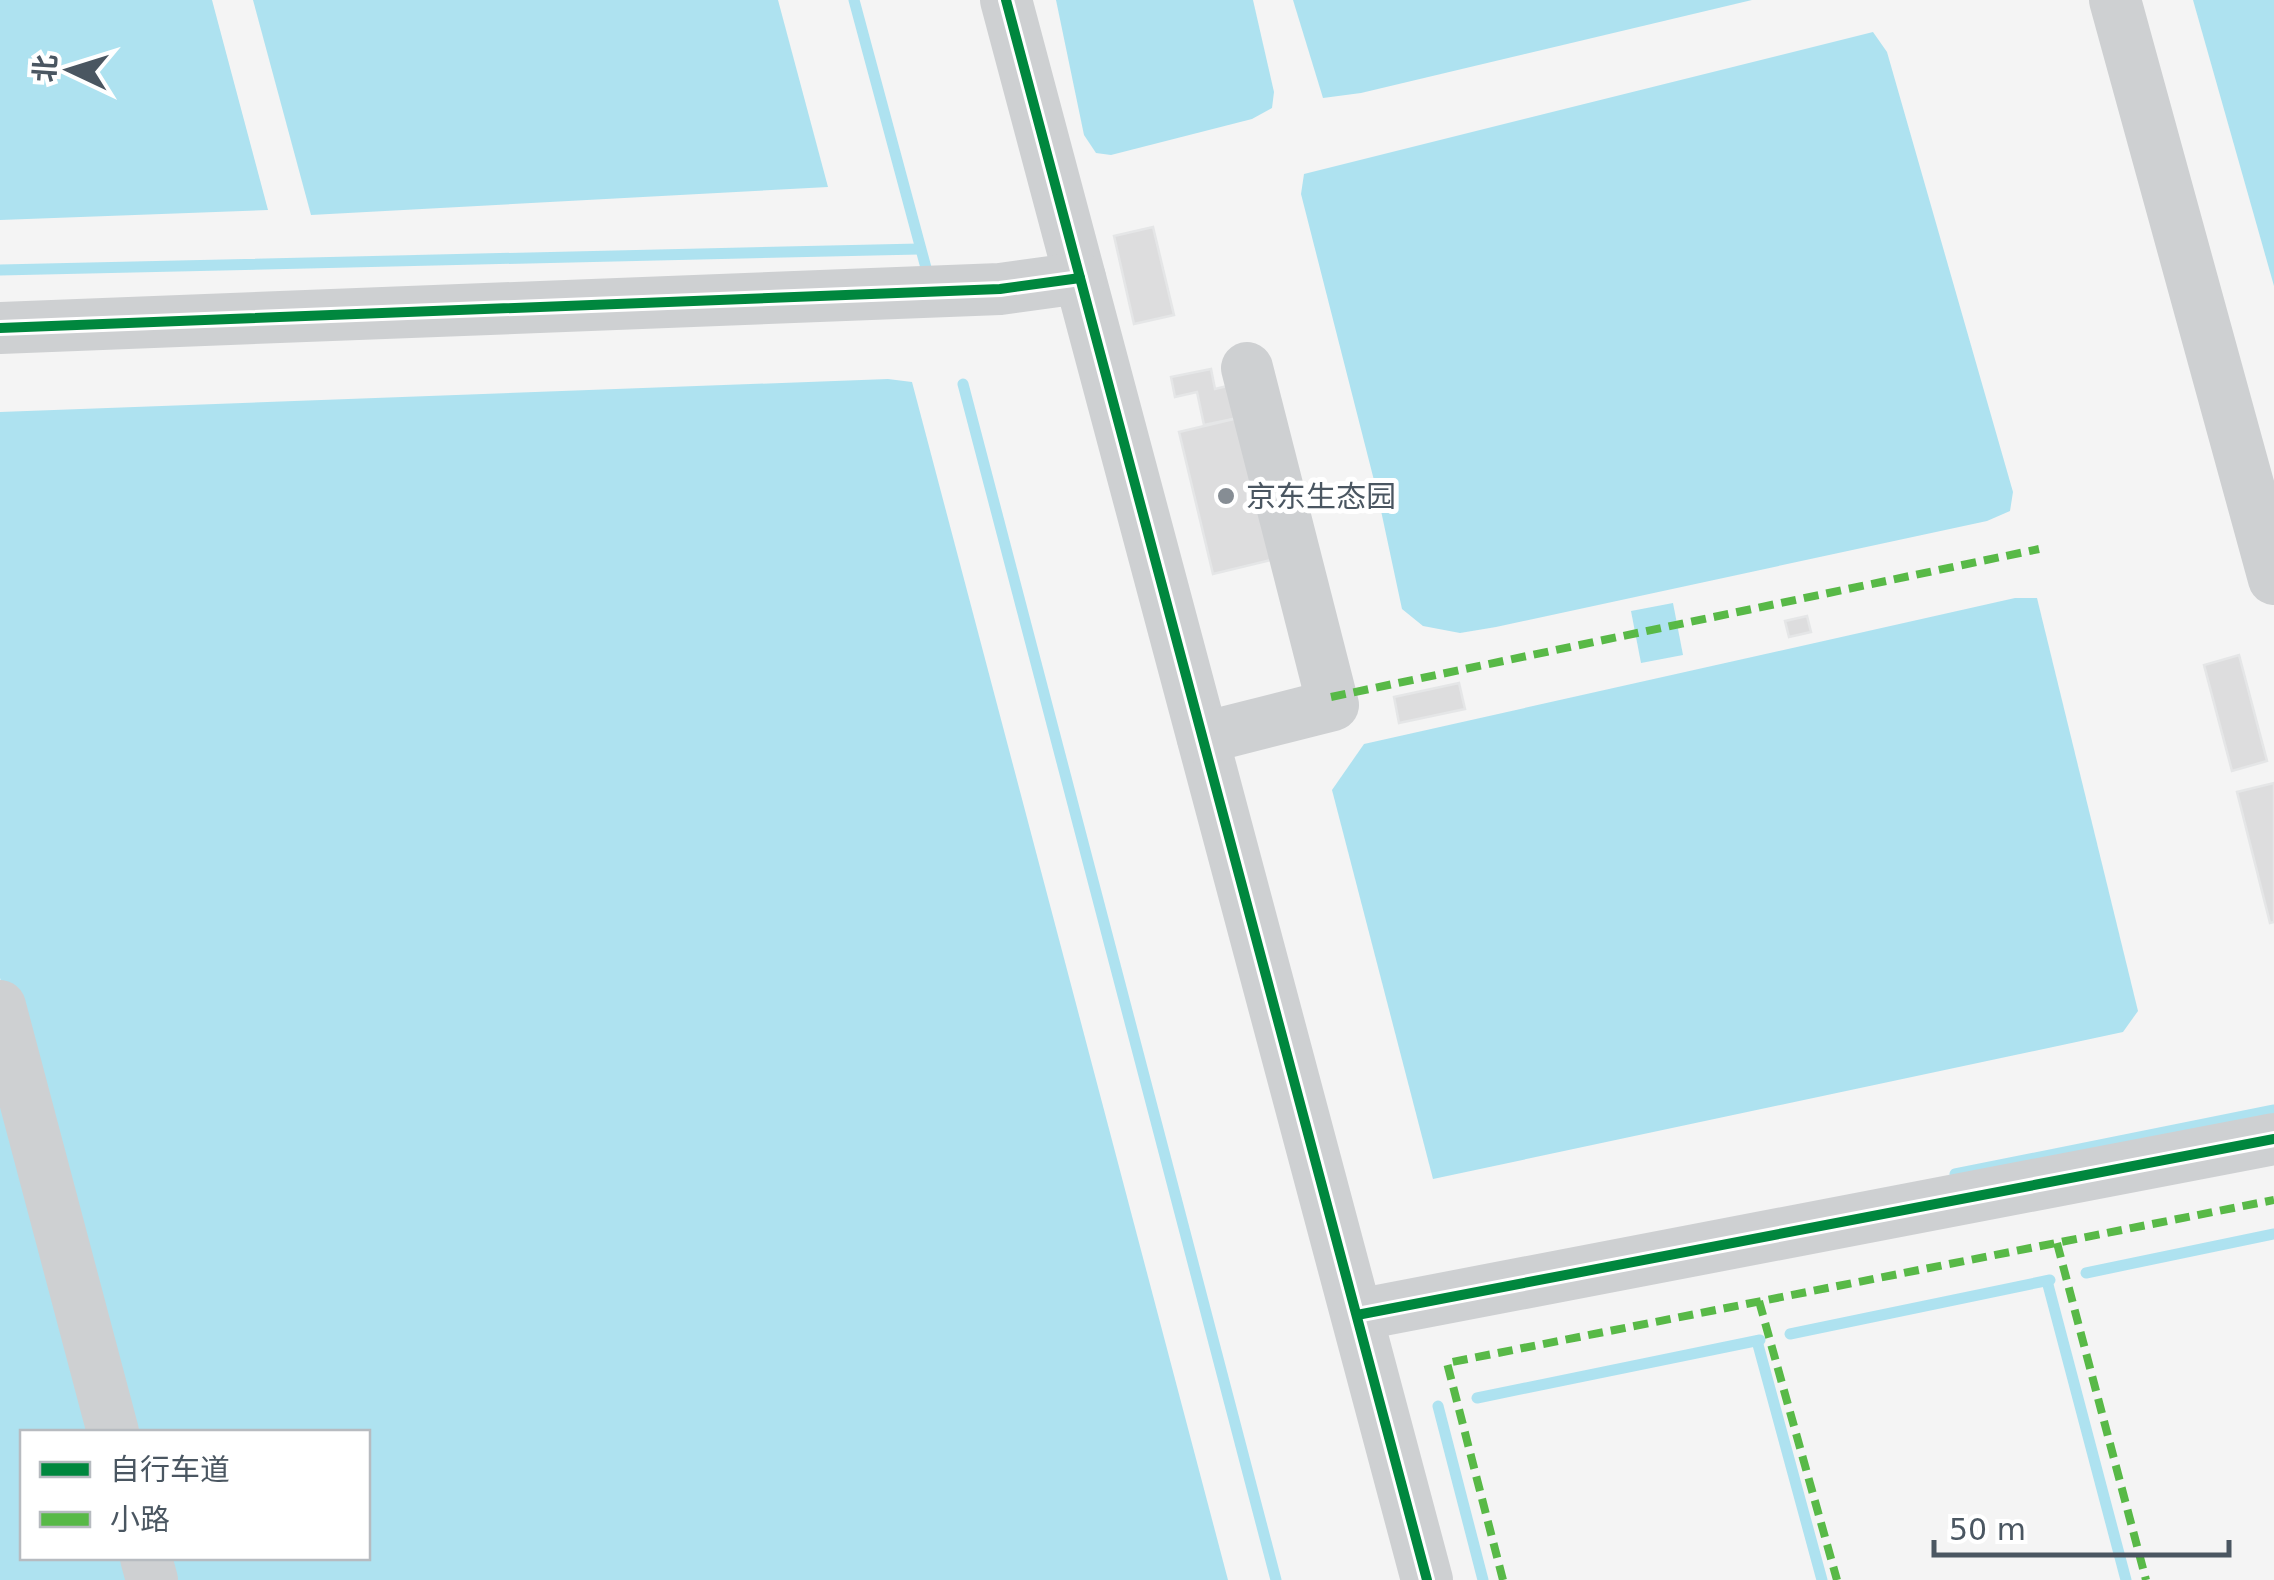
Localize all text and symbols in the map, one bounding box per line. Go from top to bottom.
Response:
north arrow [20,20,120,120]
text: 北 [28,53,63,83]
place label: 京东生态园 [1246,479,1396,514]
marker: 京东生态园 [1215,485,1237,507]
legend [20,1430,370,1560]
text: 自行车道 [110,1452,230,1487]
scale bar [1934,1495,2229,1557]
text: 小路 [110,1502,170,1537]
text: 50 m [1949,1512,2026,1547]

